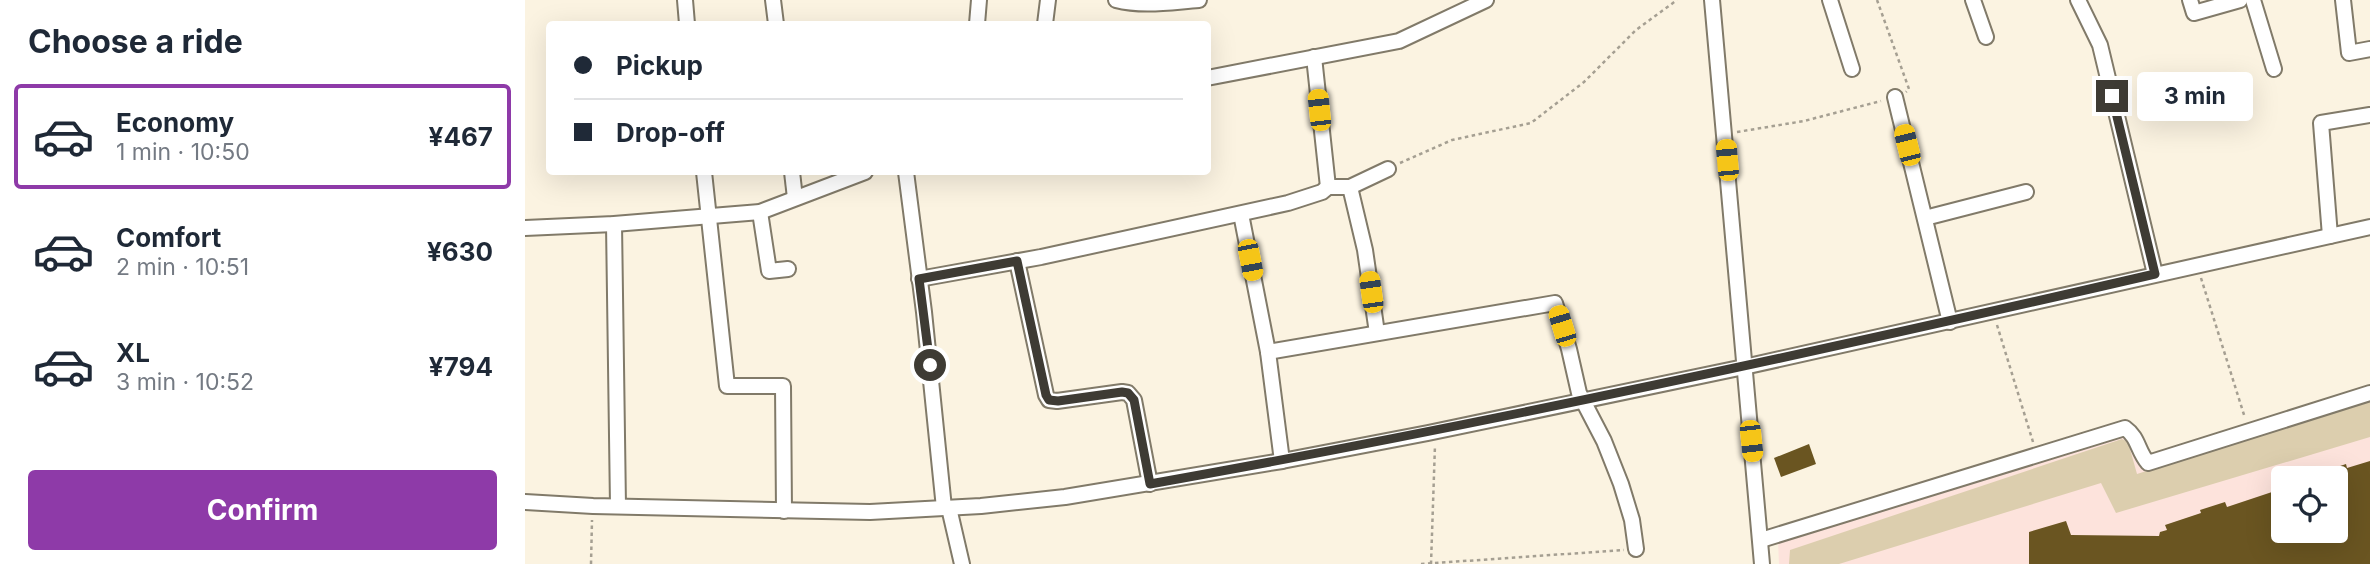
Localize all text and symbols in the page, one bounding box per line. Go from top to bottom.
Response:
text: Choose a ride [28,22,243,61]
text: Pickup [616,50,703,81]
callout: 3 min [2137,72,2252,120]
route end [2096,80,2128,112]
text: 3 min [2164,82,2226,110]
car [1307,88,1332,132]
icon: car [32,105,95,168]
text: Economy [116,107,234,138]
text: Drop-off [616,117,725,148]
text: ¥467 [429,121,493,152]
car [1892,122,1923,168]
text: 1 min · 10:50 [116,138,250,166]
car [1715,138,1740,182]
icon: car [32,220,95,283]
text: Comfort [116,222,221,253]
text: ¥630 [427,236,493,267]
car [1236,237,1265,283]
text: 2 min · 10:51 [116,253,249,281]
car [1358,270,1385,314]
car [1546,303,1579,349]
icon: car [32,335,95,398]
text: XL [116,337,150,368]
route start [914,349,946,381]
text: ¥794 [429,351,493,382]
text: 3 min · 10:52 [116,368,254,396]
car [1739,419,1764,463]
map controls [2271,466,2348,543]
button: locate [2271,466,2348,543]
button: Confirm [28,470,497,550]

